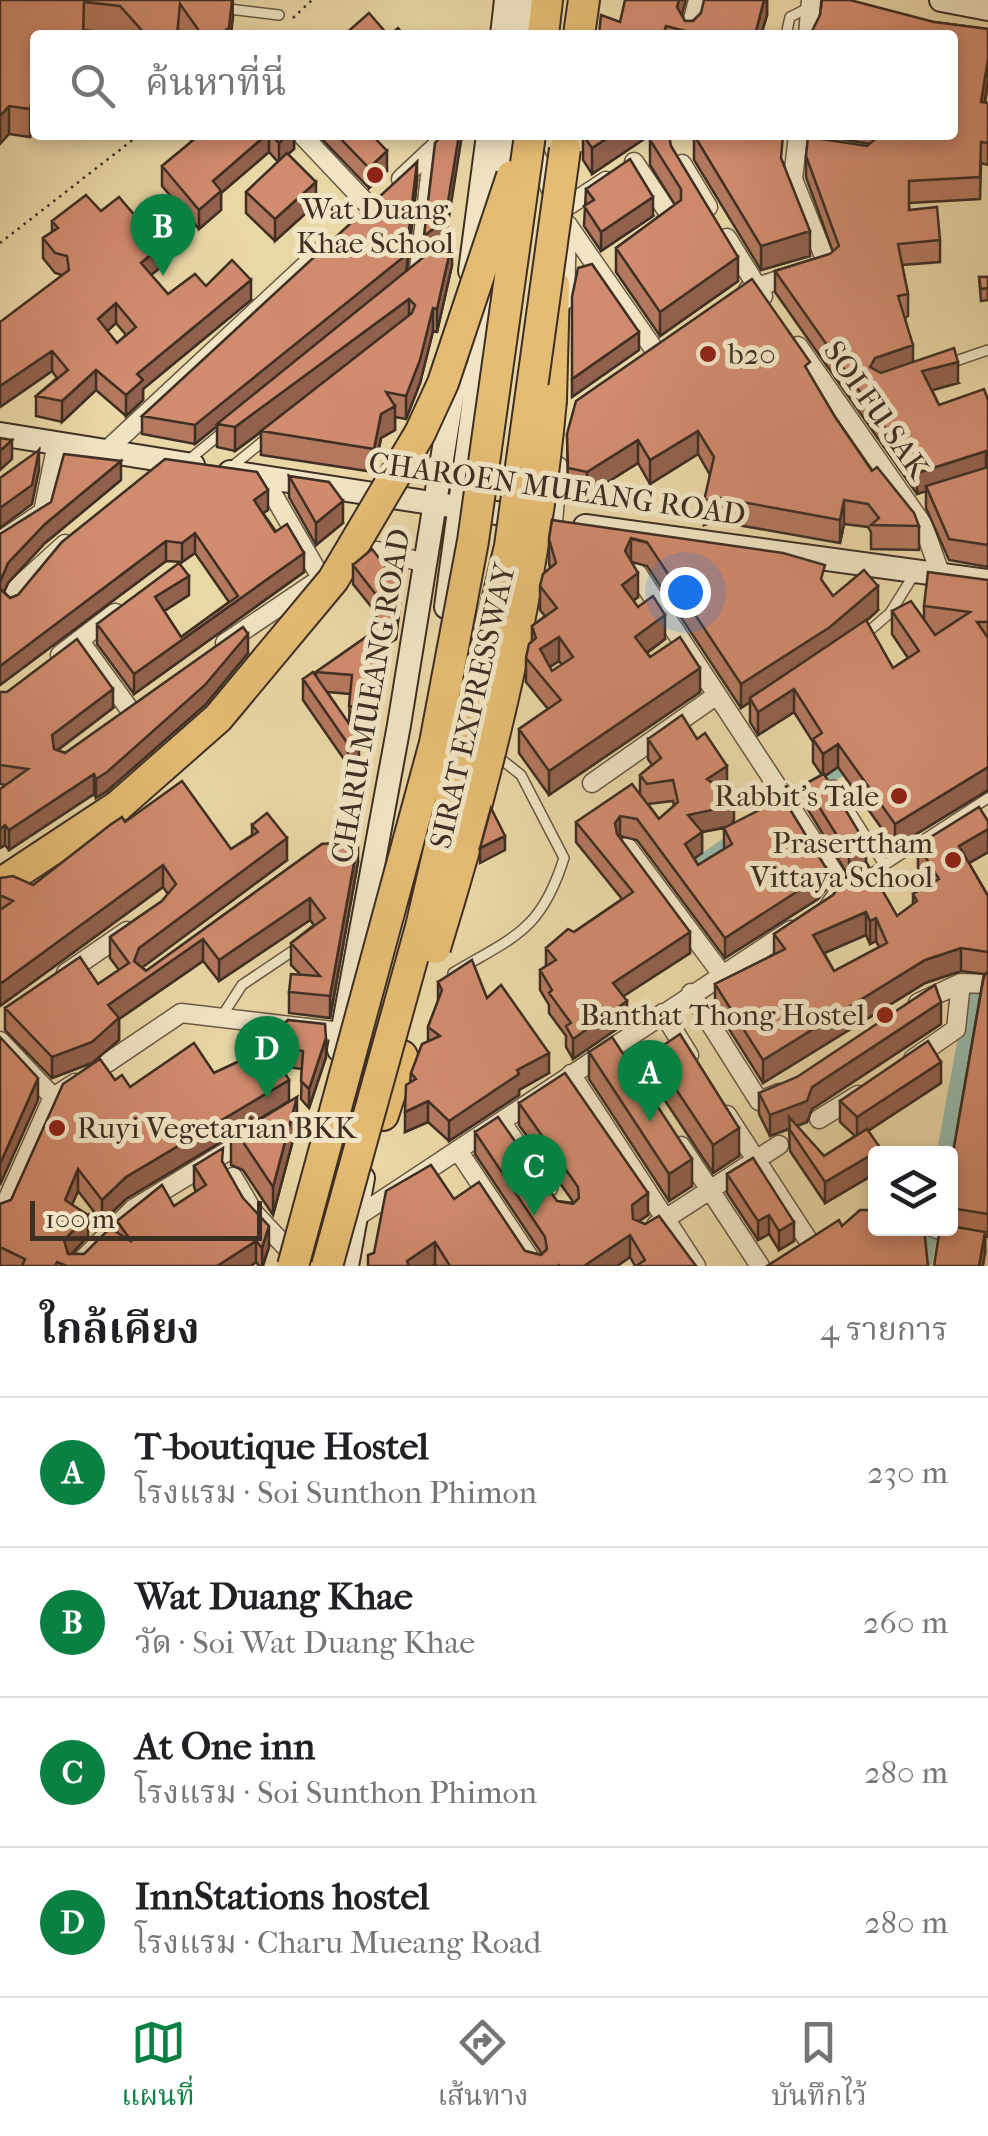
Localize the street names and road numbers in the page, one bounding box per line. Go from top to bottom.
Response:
street label: SOI FU SAK [816,335,937,486]
street label: CHAROEN MUEANG ROAD [366,445,748,533]
street label: CHARU MUEANG ROAD [324,526,418,866]
street label: SIRAT EXPRESSWAY [423,558,523,852]

